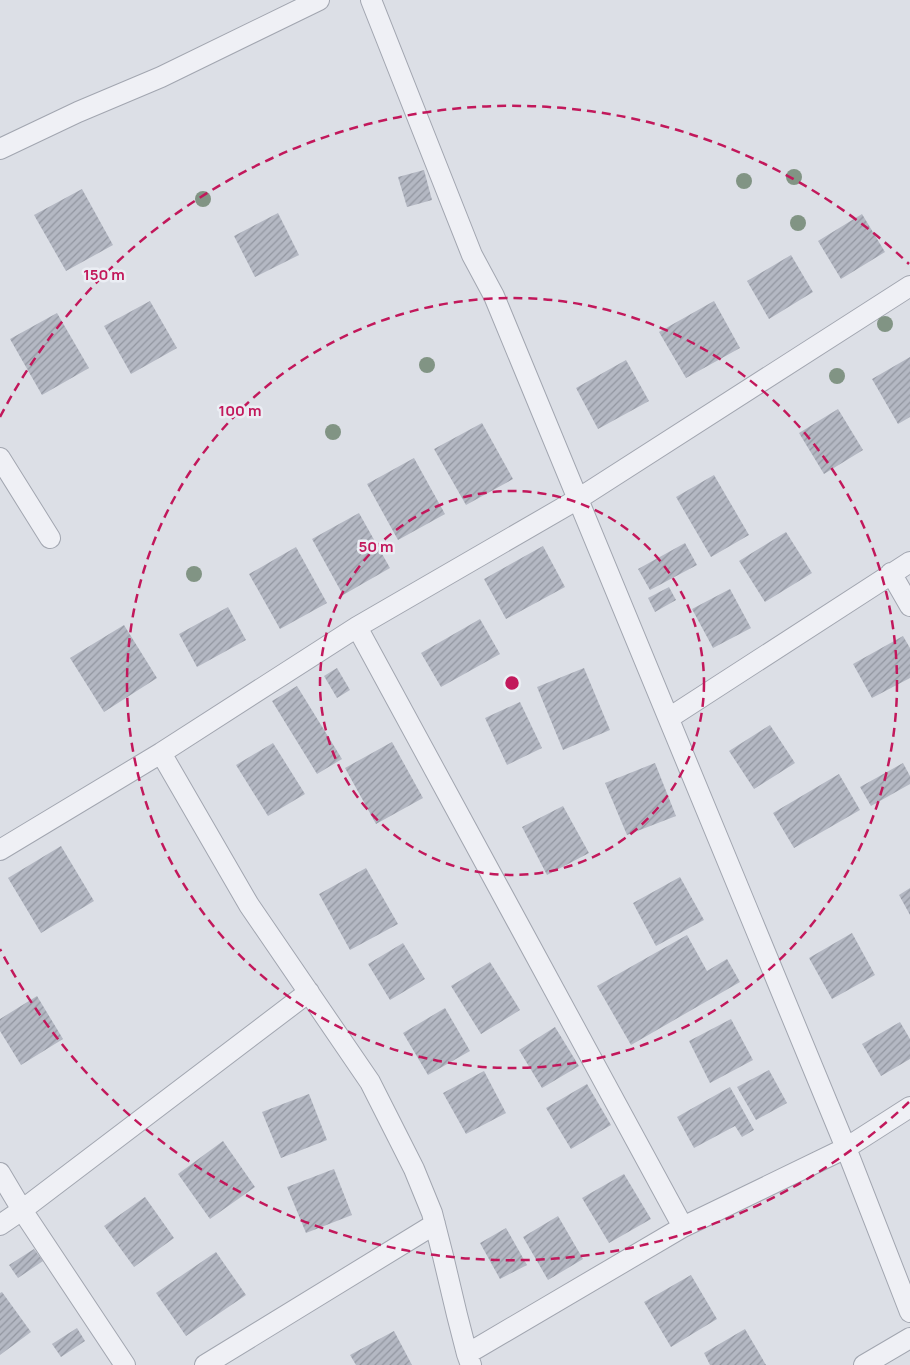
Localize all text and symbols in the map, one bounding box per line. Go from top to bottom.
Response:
text: 150 m [83,264,125,285]
text: 100 m [219,400,261,421]
text: 50 m [358,536,394,557]
centre of rings [503,674,521,692]

